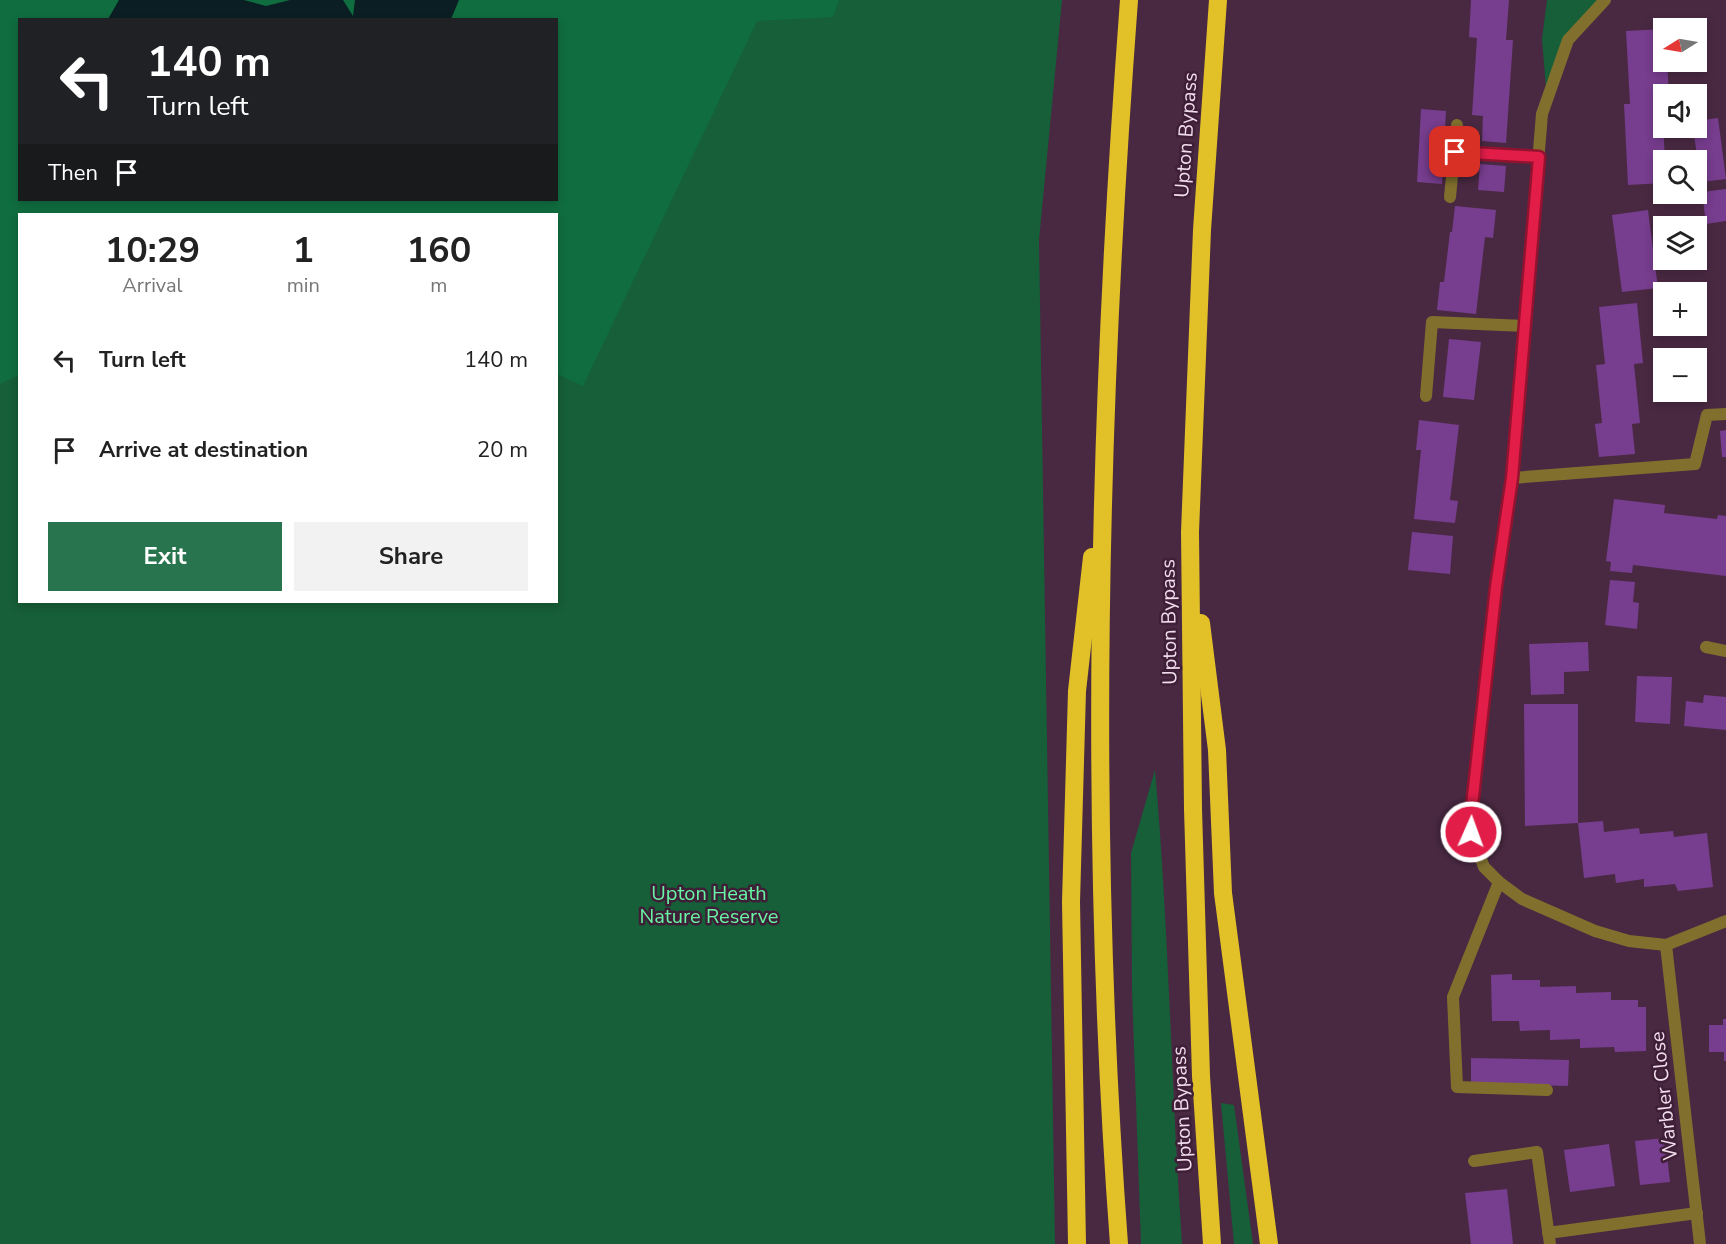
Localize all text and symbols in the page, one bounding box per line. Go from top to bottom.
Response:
north arrow [1653,18,1707,72]
map controls [1653,18,1707,402]
text: 140 m [147,34,271,91]
icon: left [48,42,126,120]
street label: Upton Bypass [1168,71,1204,199]
button: sound [1653,84,1707,138]
text: Turn left [147,88,248,125]
pin [1429,126,1480,177]
icon: arrive [1438,135,1471,168]
button: search [1653,150,1707,204]
icon: arrive [110,156,143,189]
text: Then [48,158,98,188]
button: layers [1653,216,1707,270]
text: 10:29 [105,226,200,275]
text: 1 [292,226,314,275]
text: 160 [406,226,471,275]
text: Arrival [122,272,182,299]
text: min [287,272,320,299]
text: m [430,272,447,299]
button: + [1653,282,1707,336]
icon: left [48,344,81,377]
text: Turn left [99,345,186,375]
text: 140 m [464,345,528,375]
button: − [1653,348,1707,402]
icon: arrive [48,434,81,467]
text: Arrive at destination [99,435,308,465]
text: 20 m [477,435,528,465]
button: Exit [48,522,282,591]
button: Share [294,522,528,591]
street label: Upton Bypass [1154,559,1184,685]
position arrow [1439,800,1503,864]
park label: Upton Heath Nature Reserve [639,880,779,930]
street label: Warbler Close [1644,1030,1684,1162]
street label: Upton Bypass [1165,1045,1199,1173]

